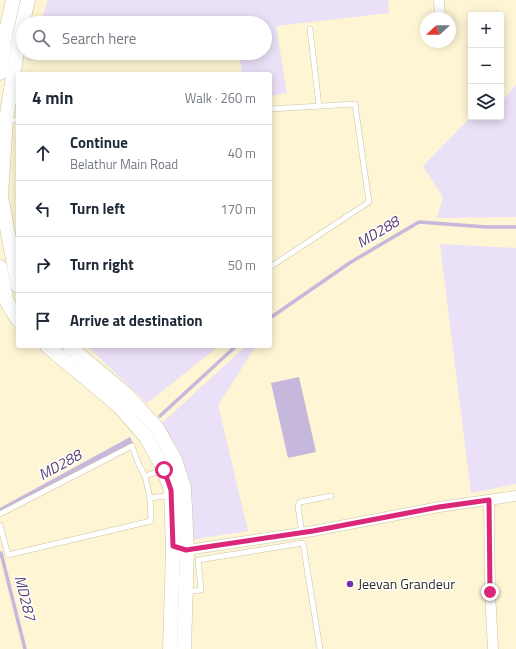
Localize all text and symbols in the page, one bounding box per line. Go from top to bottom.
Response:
north arrow [420,12,456,48]
map controls [468,12,504,120]
button: + [468,12,504,48]
search box [16,16,272,60]
icon: search [30,27,52,49]
text: Search here [62,27,136,50]
button: − [468,48,504,84]
button: layers [468,84,504,120]
text: 4 min [32,85,73,111]
text: Walk · 260 m [185,88,256,108]
text: Continue [70,131,128,154]
icon: ahead [32,142,54,164]
text: 40 m [228,143,256,163]
text: Belathur Main Road [70,154,178,174]
text: Turn left [70,197,125,220]
icon: left [32,198,54,220]
text: 170 m [220,199,256,219]
water label: MD288 [352,209,405,253]
text: Turn right [70,253,134,276]
icon: right [32,254,54,276]
text: 50 m [228,255,256,275]
text: Arrive at destination [70,309,203,332]
icon: arrive [32,310,54,332]
water label: MD288 [34,443,87,486]
route start [155,461,173,479]
water label: MD287 [9,573,43,625]
place label: Jeevan Grandeur [358,573,455,594]
marker: Jeevan Grandeur [345,579,355,589]
route end [481,583,499,601]

